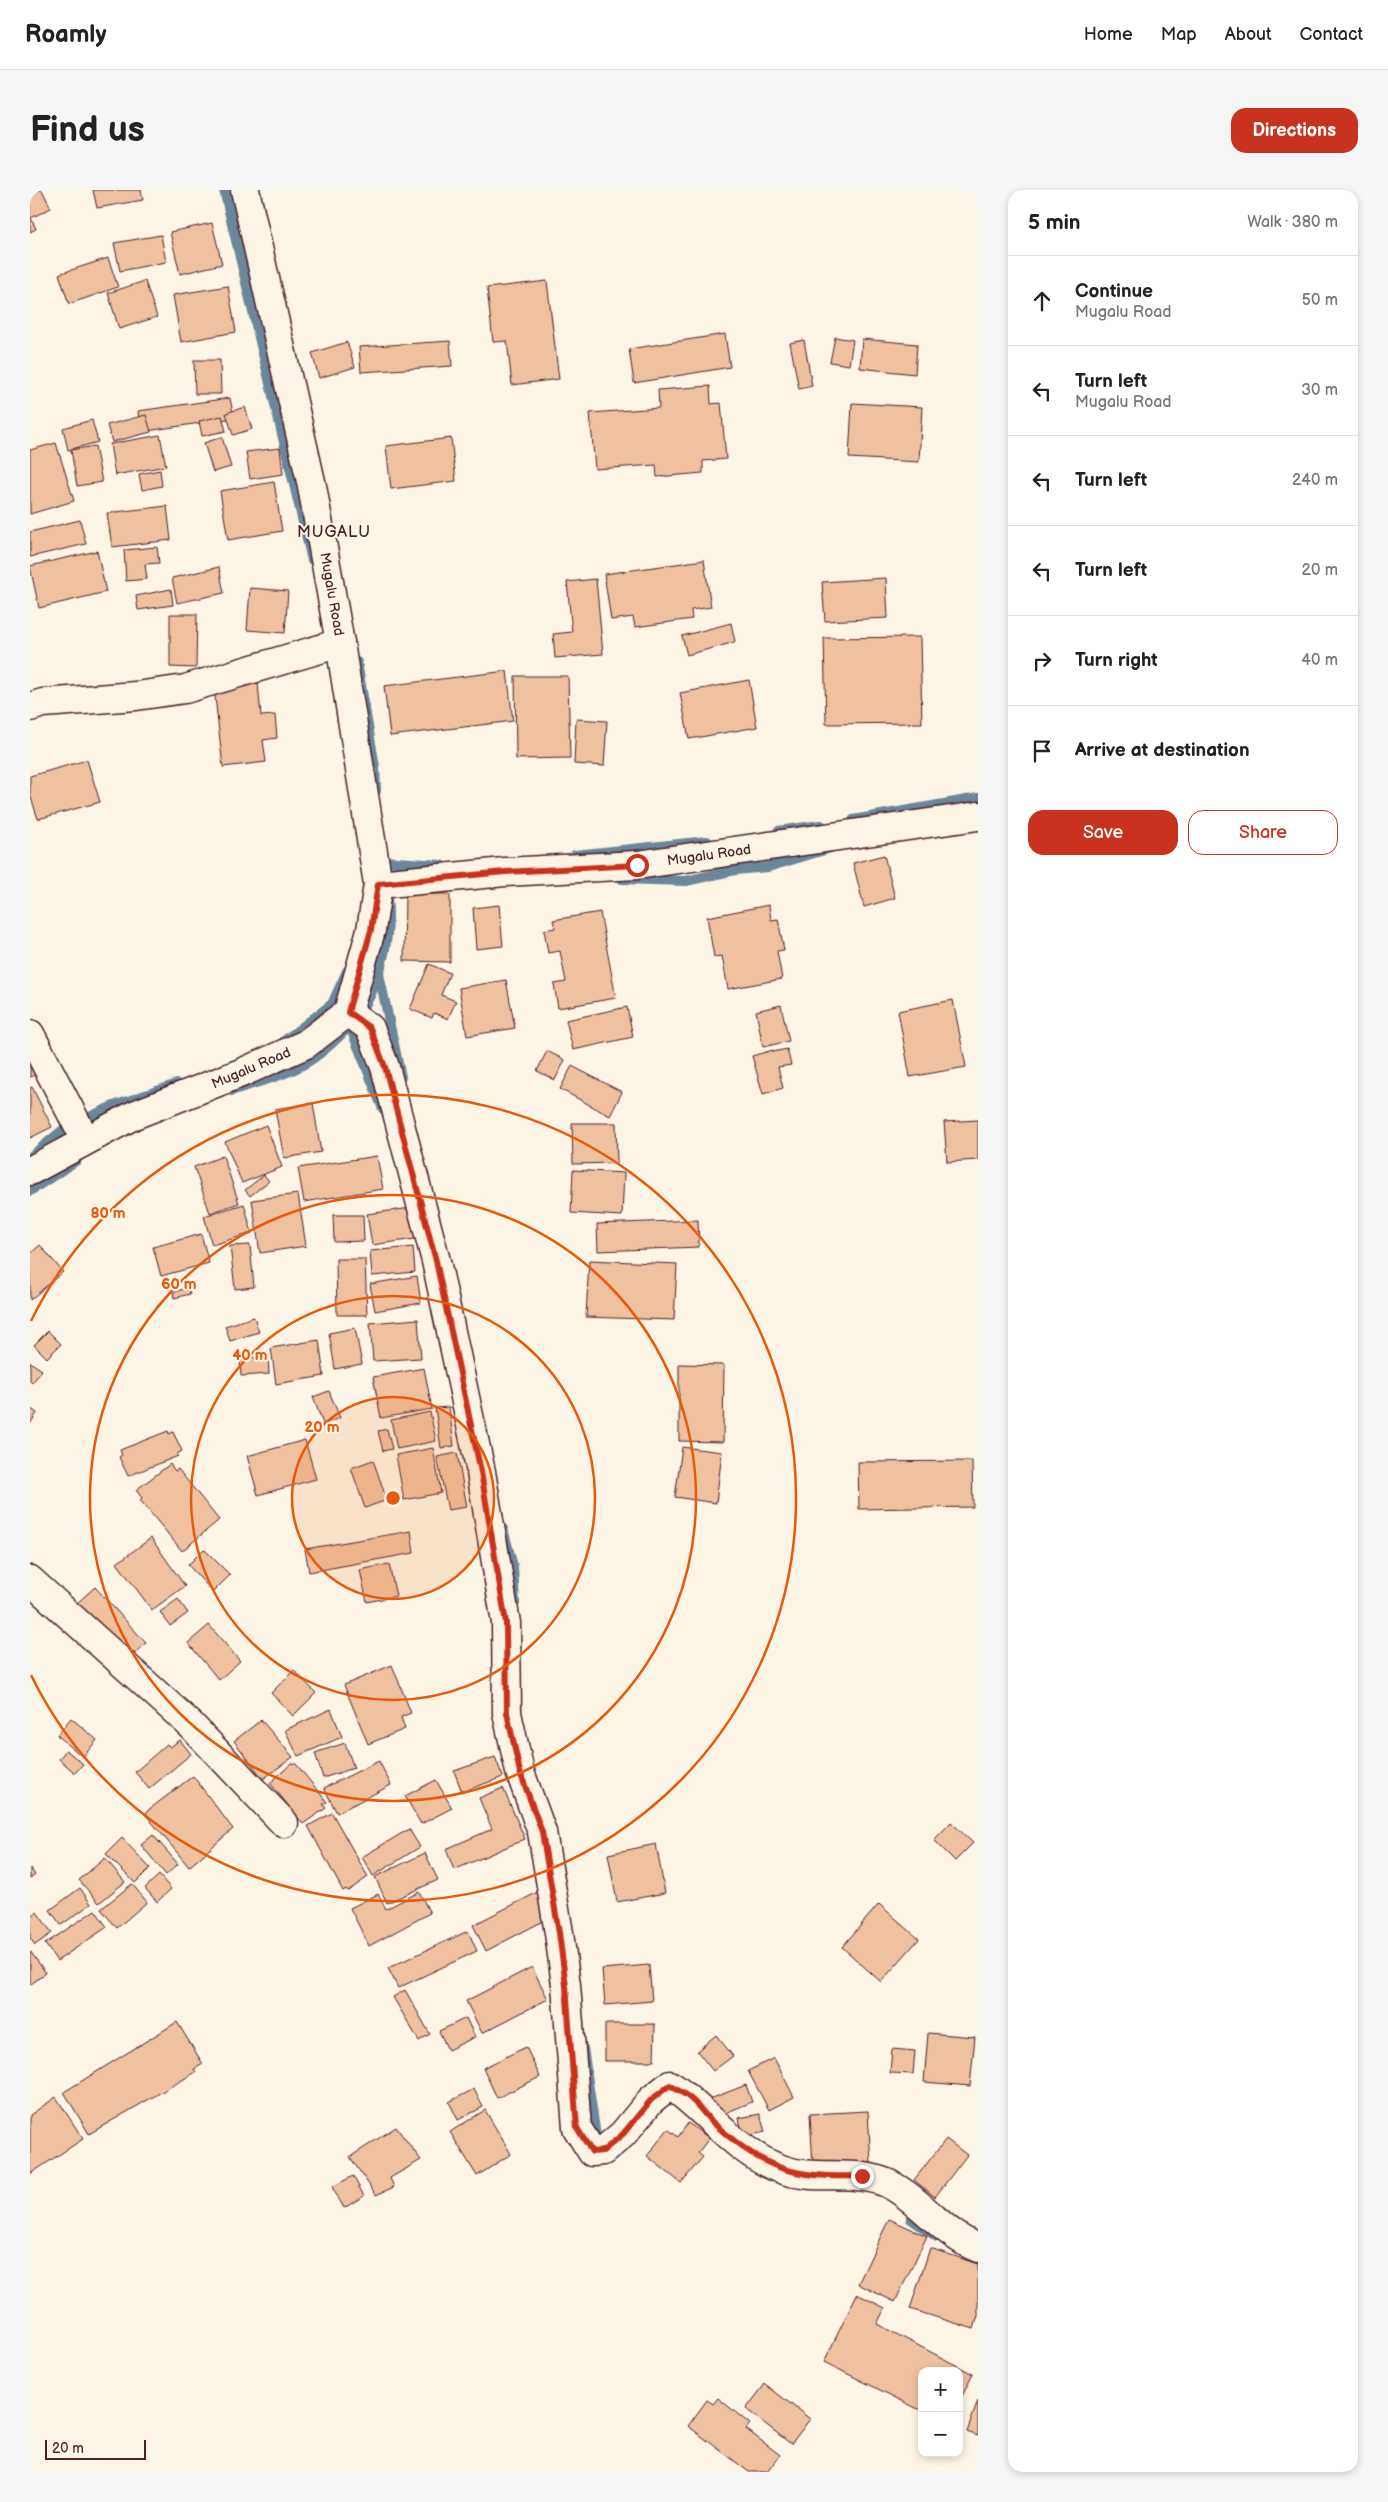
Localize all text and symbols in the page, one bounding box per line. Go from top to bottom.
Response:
text: Roamly [25,20,106,49]
text: Home [1084,24,1133,45]
text: Map [1161,24,1197,45]
text: About [1225,24,1272,45]
text: Contact [1300,24,1363,45]
button: Directions [1231,108,1358,153]
text: Find us [30,109,145,152]
text: 5 min [1028,210,1081,235]
text: Walk · 380 m [1247,213,1338,232]
text: Continue [1075,280,1153,303]
icon: ahead [1028,287,1056,315]
text: 50 m [1302,291,1338,310]
text: Mugalu Road [1075,303,1172,322]
text: Turn left [1075,370,1147,393]
icon: left [1028,377,1056,405]
text: 30 m [1301,381,1338,400]
text: Mugalu Road [1075,393,1172,412]
icon: left [1028,467,1056,495]
text: Turn left [1075,469,1147,492]
text: 240 m [1292,471,1338,490]
district label: MUGALU [297,523,371,542]
street label: Mugalu Road [316,551,348,637]
icon: left [1028,557,1056,585]
text: Turn left [1075,559,1147,582]
text: 20 m [1302,561,1338,580]
icon: right [1028,647,1056,675]
text: Turn right [1075,649,1158,672]
text: 40 m [1301,651,1338,670]
icon: arrive [1028,737,1056,765]
text: Arrive at destination [1075,739,1250,762]
button: Save [1028,810,1178,855]
button: Share [1188,810,1338,855]
street label: Mugalu Road [666,841,752,869]
route start [626,854,649,877]
street label: Mugalu Road [209,1044,293,1092]
text: 80 m [90,1204,126,1223]
text: 60 m [161,1275,197,1294]
text: 40 m [232,1346,268,1365]
text: 20 m [305,1418,340,1437]
centre of rings [384,1489,402,1507]
route end [851,2165,874,2188]
map controls [918,2367,963,2457]
button: + [918,2367,963,2412]
button: − [918,2412,963,2457]
scale bar [45,2437,146,2460]
text: 20 m [52,2440,84,2457]

